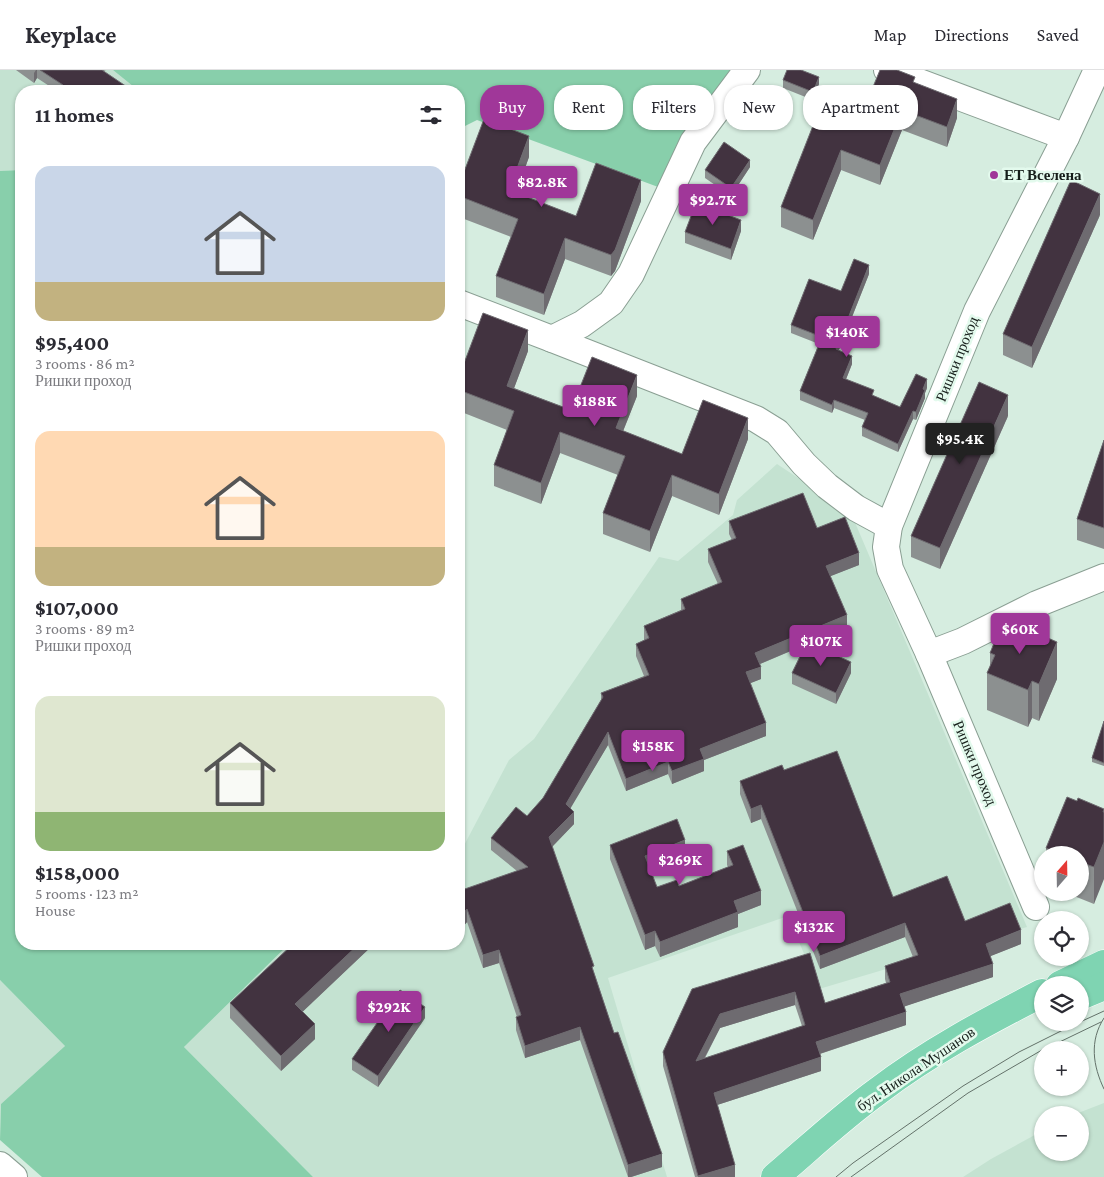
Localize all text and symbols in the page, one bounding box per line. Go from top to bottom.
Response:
text: Keyplace [25,21,116,48]
text: Map [874,25,906,45]
text: Directions [934,25,1009,45]
text: Saved [1037,25,1079,45]
chip: Buy [480,85,544,130]
chip: Rent [554,85,623,130]
chip: Filters [633,85,714,130]
chip: New [724,85,793,130]
chip: Apartment [803,85,918,130]
icon: filters [417,101,445,129]
text: 11 homes [35,103,114,127]
pin: $82.8K [501,166,583,208]
place label: ЕТ Вселена [1004,167,1082,183]
marker: ЕТ Вселена [988,169,1000,181]
text: $82.8K [517,173,567,190]
pin: $92.7K [672,184,754,226]
text: $92.7K [690,191,736,208]
icon: home [195,198,285,288]
street label: Ришки проход [933,314,981,404]
pin: $140K [812,316,882,358]
text: $140K [826,323,868,340]
text: $95,400 [35,331,109,355]
text: 3 rooms · 86 m² [35,355,135,372]
text: Ришки проход [35,372,131,389]
pin: $188K [560,384,630,427]
text: $188K [574,392,616,409]
pin: $95.4K [919,422,1001,465]
text: $95.4K [936,430,984,447]
icon: home [195,463,285,553]
text: $107,000 [35,596,119,620]
pin: $60K [990,612,1050,655]
text: 3 rooms · 89 m² [35,620,134,637]
text: $60K [1002,620,1038,637]
pin: $107K [786,624,856,667]
text: $107K [800,632,842,649]
text: Ришки проход [35,637,131,654]
street label: Ришки проход [950,718,1000,808]
icon: home [195,729,285,819]
pin: $158K [618,730,688,772]
text: $158K [632,737,674,754]
pin: $269K [645,844,715,886]
north arrow [1034,846,1089,901]
map controls [1034,846,1089,1161]
text: $269K [658,851,702,868]
text: $158,000 [35,861,120,885]
text: 5 rooms · 123 m² [35,885,138,902]
text: House [35,902,75,919]
pin: $132K [779,910,849,953]
button: locate [1034,911,1089,966]
text: $132K [794,918,834,935]
button: layers [1034,976,1089,1031]
pin: $292K [354,990,424,1033]
text: $292K [367,998,411,1015]
street label: бул. Никола Мушанов [854,1024,978,1114]
button: + [1034,1041,1089,1096]
button: − [1034,1106,1089,1161]

